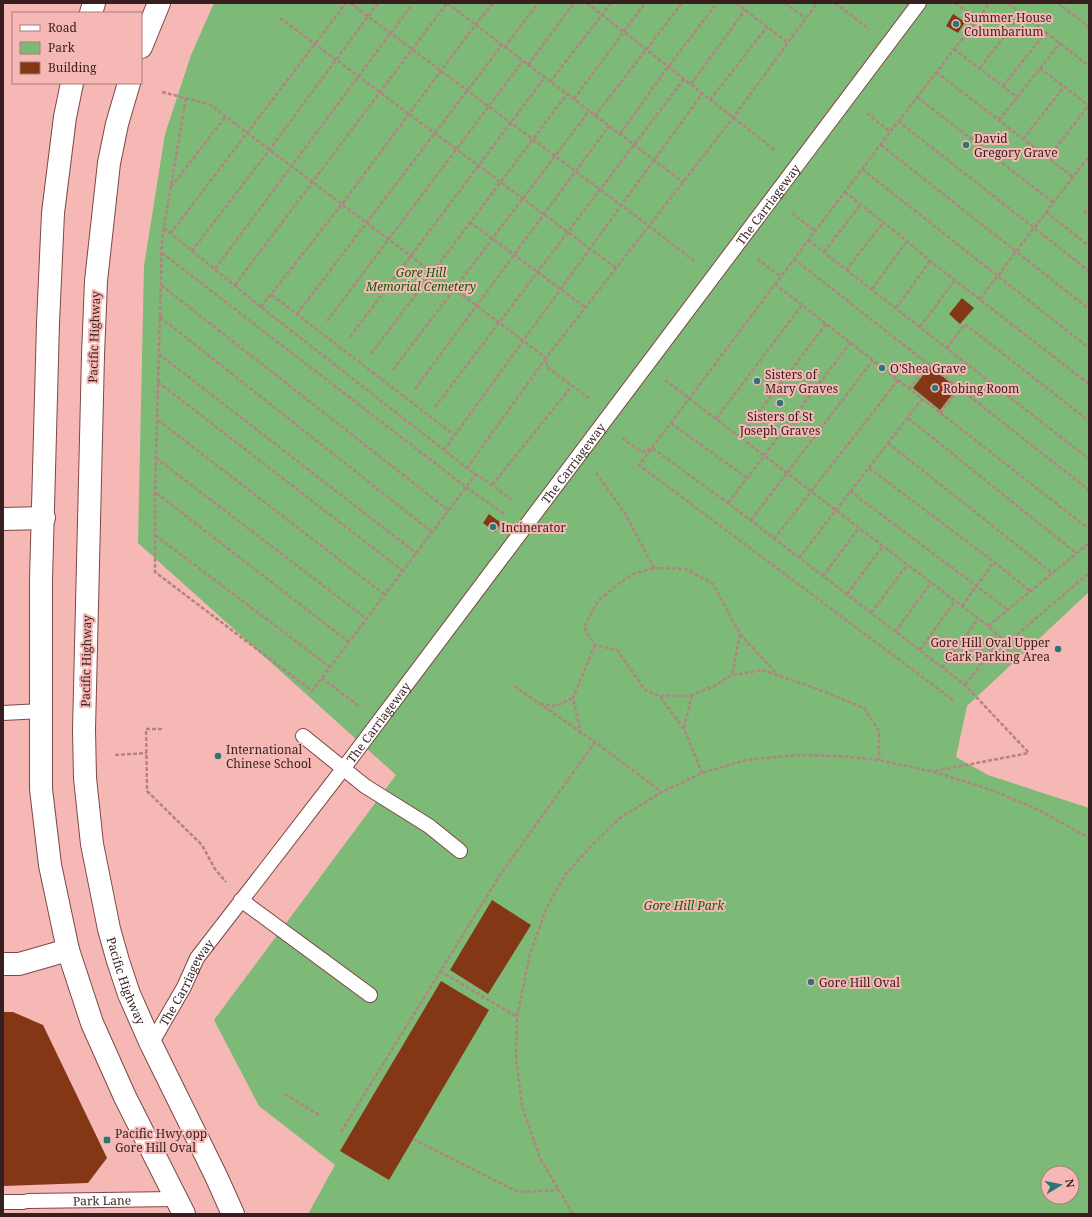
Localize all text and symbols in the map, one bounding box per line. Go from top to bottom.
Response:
place label: Summer House Columbarium [964,9,1052,40]
legend [12,12,142,84]
text: Road [48,19,78,36]
marker: Summer House Columbarium [951,19,961,29]
text: Park [48,39,76,56]
text: Building [48,59,97,76]
place label: David Gregory Grave [974,130,1058,161]
marker: David Gregory Grave [961,140,971,150]
street label: The Carriageway [732,160,804,248]
park label: Gore Hill Memorial Cemetery [365,264,476,295]
street label: Pacific Highway [84,291,104,383]
place label: O'Shea Grave [890,360,966,377]
marker: O'Shea Grave [877,363,887,373]
place label: Sisters of Mary Graves [765,366,838,397]
marker: Sisters of Mary Graves [752,376,762,386]
place label: Robing Room [943,380,1019,397]
marker: Robing Room [930,383,940,393]
marker: Sisters of St Joseph Graves [775,398,785,408]
place label: Sisters of St Joseph Graves [739,408,820,439]
street label: The Carriageway [537,419,609,507]
place label: Incinerator [501,519,566,536]
marker: Incinerator [488,522,498,532]
street label: Pacific Highway [77,615,95,707]
place label: Gore Hill Oval Upper Cark Parking Area [931,634,1050,665]
marker: Gore Hill Oval Upper Cark Parking Area [1053,644,1063,654]
street label: The Carriageway [342,678,414,766]
place label: International Chinese School [226,741,312,772]
marker: International Chinese School [213,751,223,761]
park label: Gore Hill Park [644,897,725,914]
street label: Pacific Highway [103,935,150,1027]
street label: The Carriageway [155,935,217,1029]
place label: Gore Hill Oval [819,974,900,991]
marker: Gore Hill Oval [806,977,816,987]
place label: Pacific Hwy opp Gore Hill Oval [115,1125,207,1156]
marker: Pacific Hwy opp Gore Hill Oval [102,1135,112,1145]
north arrow [1040,1165,1080,1205]
text: N [1062,1178,1079,1189]
street label: Park Lane [73,1191,131,1209]

